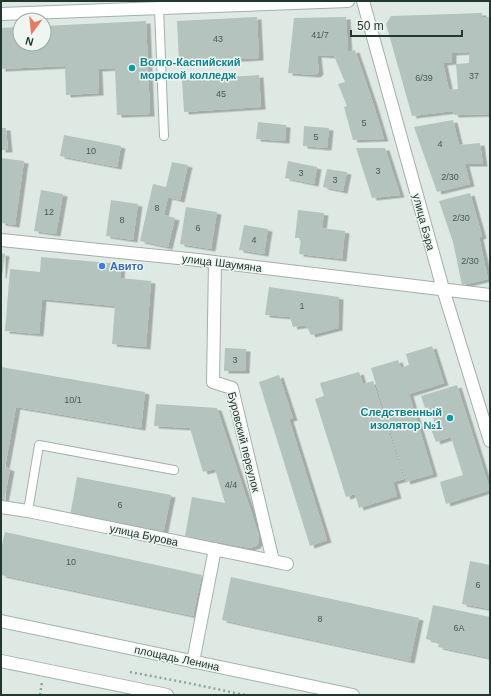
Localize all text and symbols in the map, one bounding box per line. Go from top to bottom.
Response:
north arrow [12,12,52,52]
scale bar [351,12,462,38]
text: 50 m [357,19,384,33]
house number: 41/7 [311,30,329,40]
house number: 43 [213,34,223,44]
text: N [24,35,35,48]
place label: Волго-Каспийский морской колледж [140,56,241,81]
marker: Волго-Каспийский морской колледж [127,63,137,73]
house number: 37 [469,71,479,81]
house number: 6/39 [415,73,433,83]
house number: 45 [216,89,226,99]
house number: 5 [361,118,367,128]
house number: 5 [313,132,319,142]
house number: 4 [437,139,443,149]
house number: 10 [86,146,96,156]
house number: 3 [375,166,381,176]
house number: 3 [298,168,304,178]
house number: 2/30 [441,172,459,182]
house number: 3 [332,175,338,185]
street label: улица Бэра [411,192,438,253]
house number: 8 [154,203,160,213]
house number: 12 [44,207,54,217]
house number: 2/30 [452,213,470,223]
house number: 8 [119,215,125,225]
house number: 6 [195,223,201,233]
house number: 4 [251,235,257,245]
street label: улица Шаумяна [181,252,264,274]
house number: 2/30 [461,256,479,266]
place label: Авито [110,260,144,272]
marker: Авито [97,261,107,271]
house number: 1 [299,301,305,311]
house number: 3 [232,355,238,365]
street label: Буровский переулок [226,391,262,494]
house number: 10/1 [64,395,82,405]
place label: Следственный изолятор №1 [361,406,442,431]
marker: Следственный изолятор №1 [445,413,455,423]
house number: 4/4 [225,480,237,490]
house number: 6 [117,500,123,510]
street label: улица Бурова [109,522,180,548]
house number: 10 [66,557,76,567]
house number: 6 [475,580,481,590]
house number: 8 [317,614,323,624]
house number: 6А [453,623,465,633]
street label: площадь Ленина [133,643,222,673]

